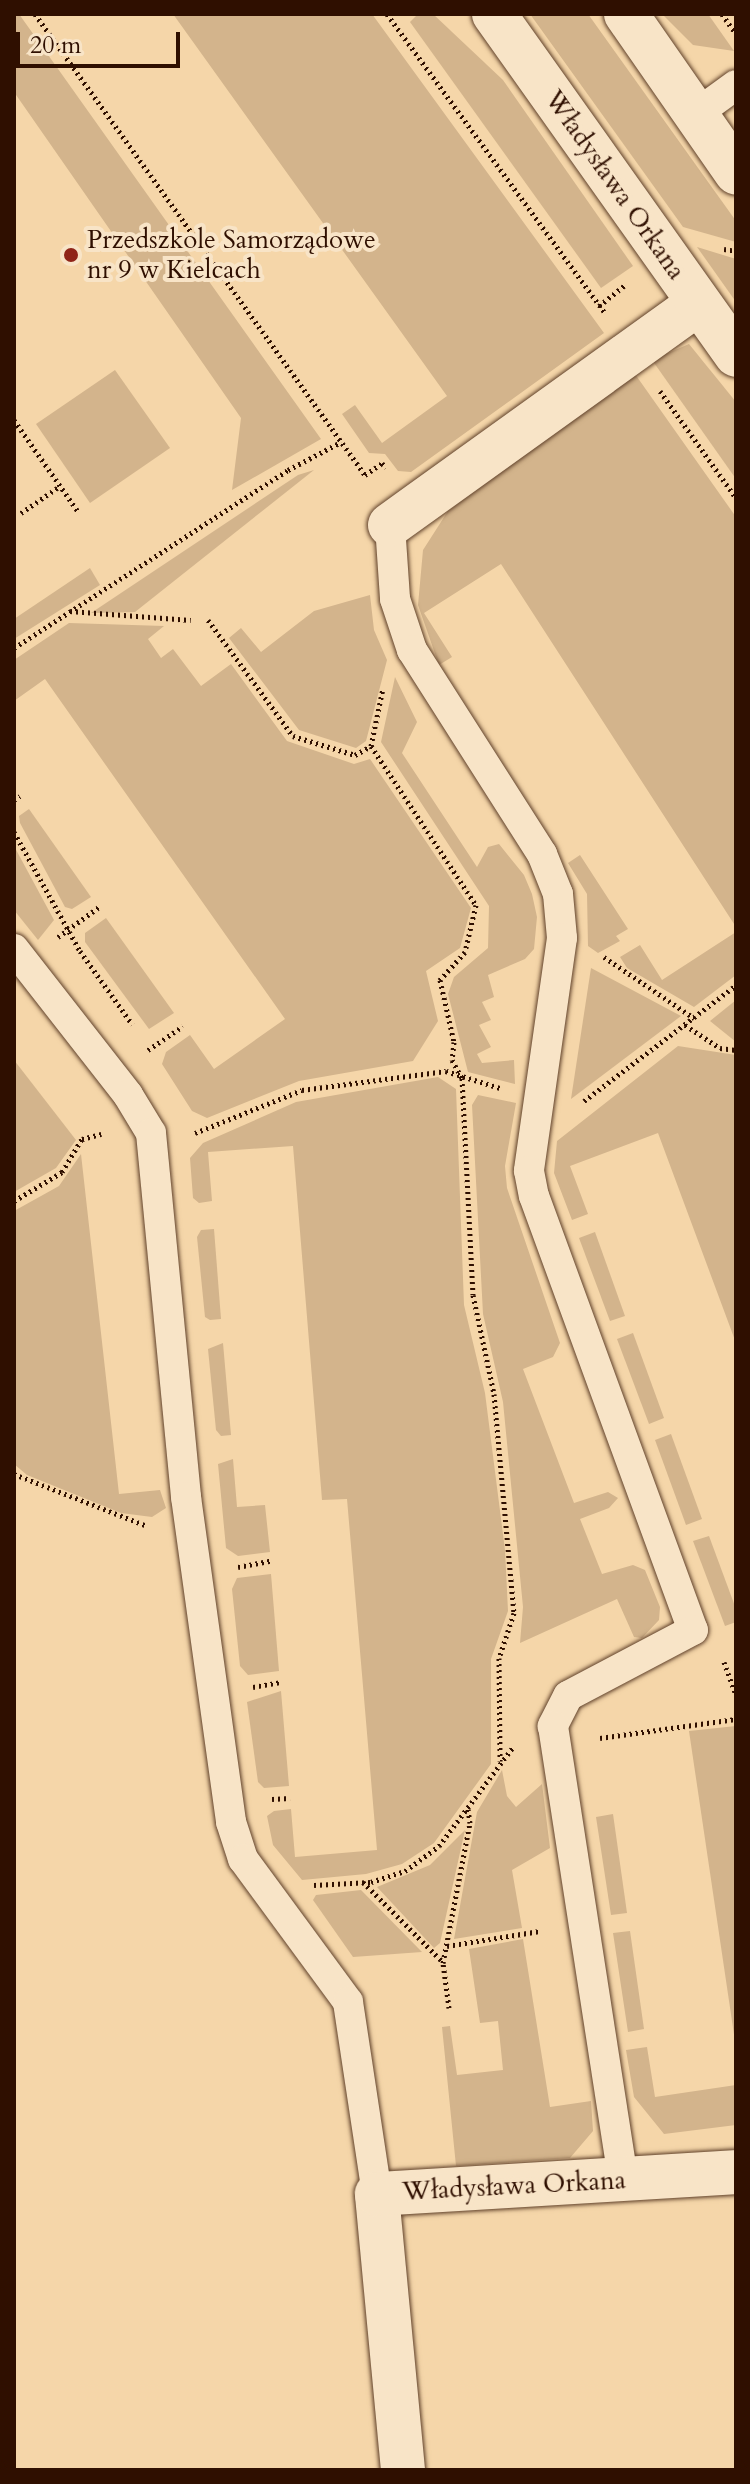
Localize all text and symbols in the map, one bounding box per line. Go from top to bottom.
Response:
scale bar [20,16,184,66]
text: 20 m [30,29,81,62]
street label: Władysława Orkana [538,84,692,286]
place label: Przedszkole Samorządowe nr 9 w Kielcach [87,224,376,286]
marker: Przedszkole Samorządowe nr 9 w Kielcach [62,246,80,264]
street label: Władysława Orkana [401,2165,627,2207]

